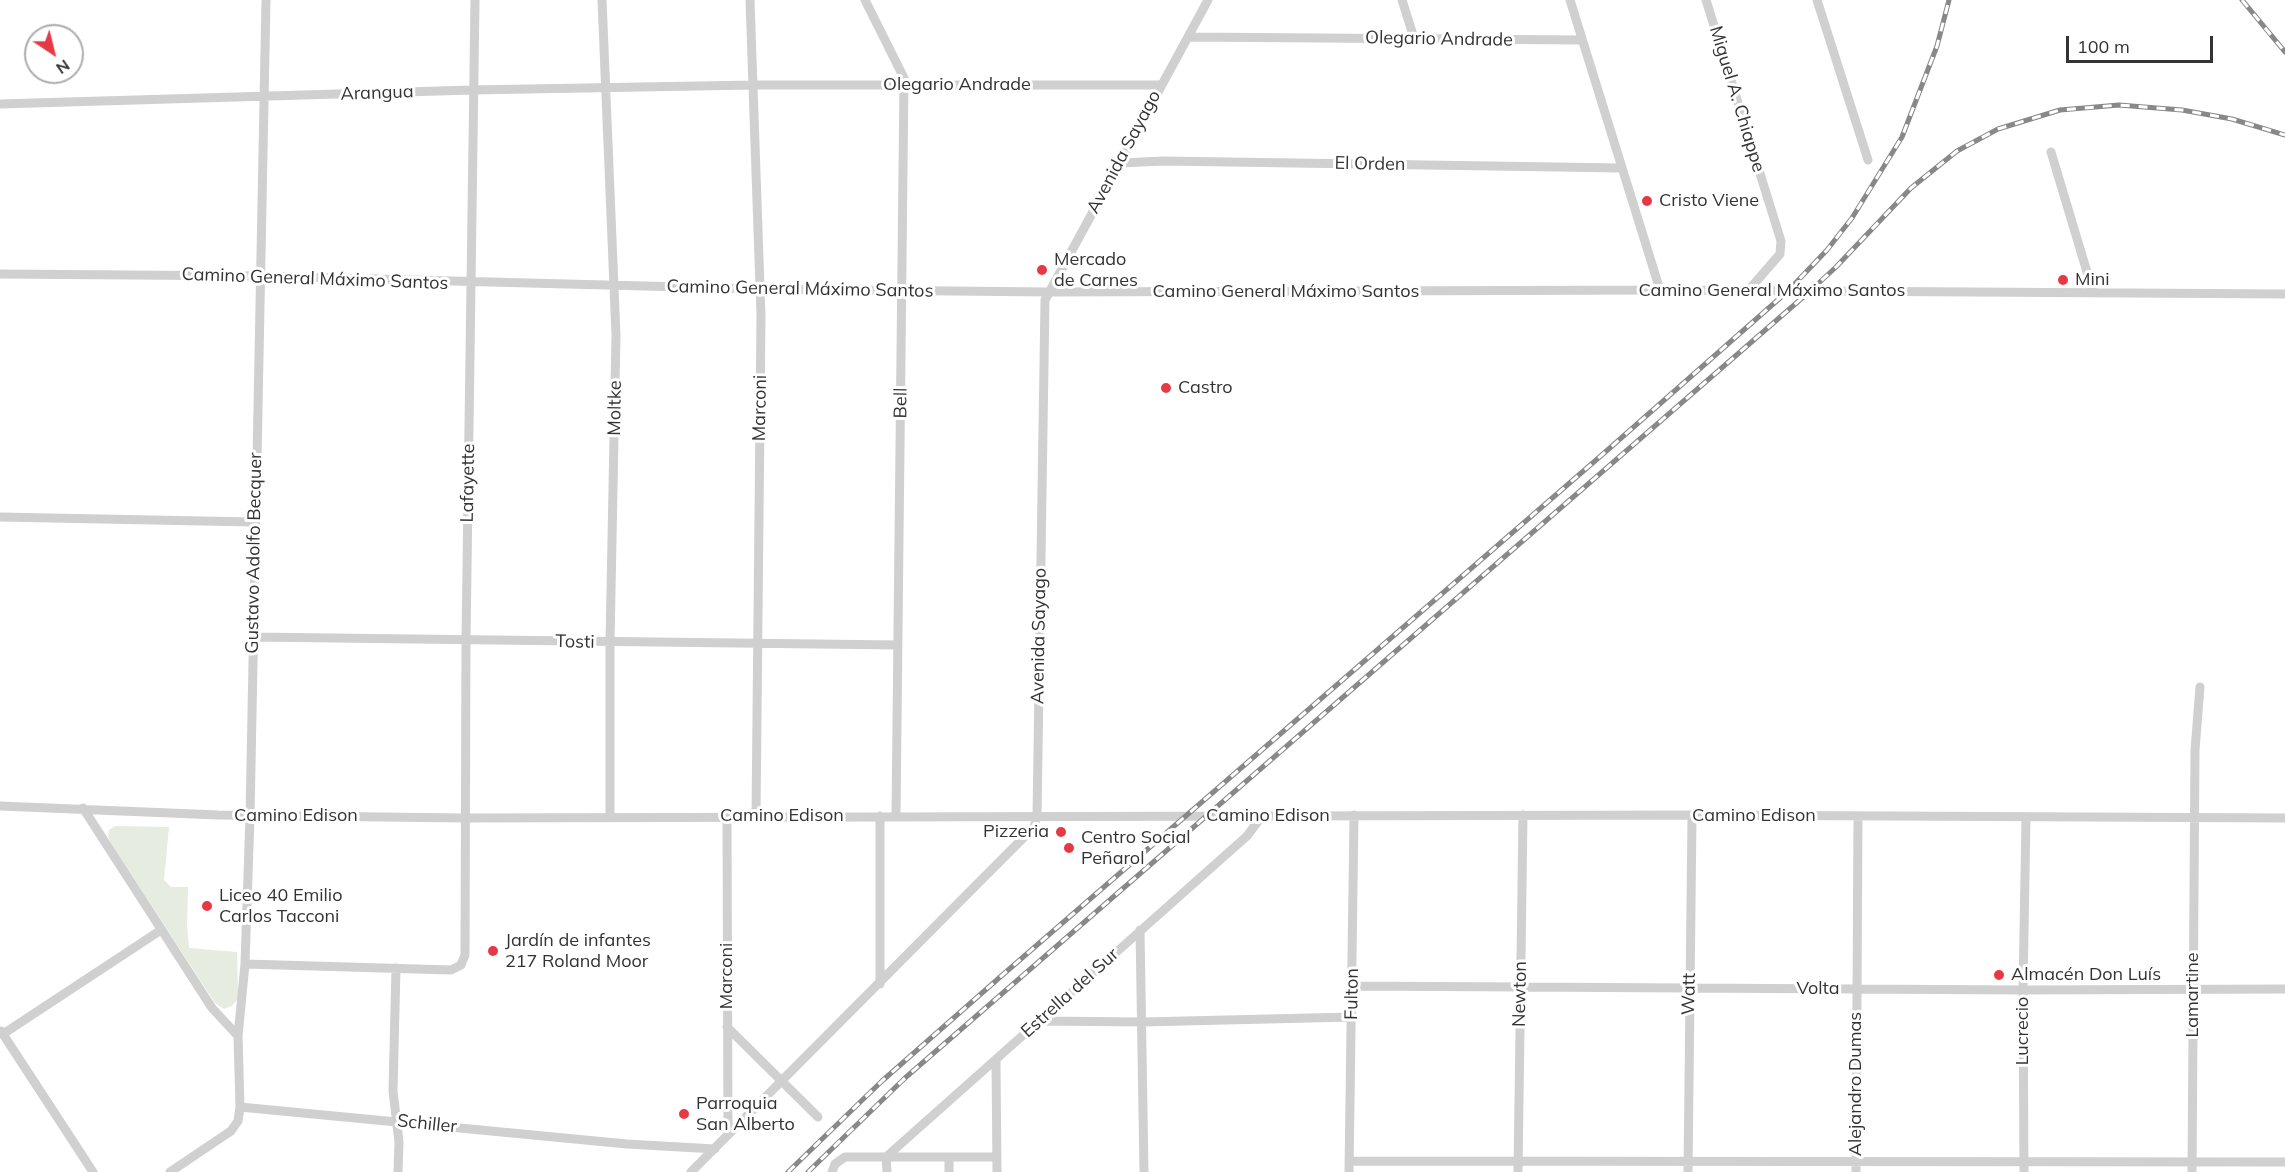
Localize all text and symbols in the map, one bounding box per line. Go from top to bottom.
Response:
street label: Miguel A. Chiappe [1705,23,1769,175]
north arrow [24,24,84,84]
scale bar [2069,24,2216,62]
street label: Olegario Andrade [1365,27,1513,51]
text: 100 m [2077,35,2130,58]
text: N [52,55,74,79]
street label: Olegario Andrade [883,74,1031,96]
street label: Arangua [340,81,414,105]
street label: Avenida Sayago [1082,87,1166,217]
street label: El Orden [1334,153,1406,175]
place label: Cristo Viene [1659,190,1759,212]
marker: Cristo Viene [1640,194,1654,208]
place label: Mercado de Carnes [1054,249,1138,292]
marker: Mercado de Carnes [1035,263,1049,277]
street label: Camino General Máximo Santos [181,264,449,294]
place label: Mini [2075,269,2110,291]
marker: Mini [2056,273,2070,287]
street label: Camino General Máximo Santos [666,276,934,302]
street label: Camino General Máximo Santos [1639,280,1905,302]
street label: Camino General Máximo Santos [1153,281,1419,303]
street label: Marconi [749,375,771,441]
place label: Castro [1178,377,1233,399]
street label: Moltke [604,380,626,436]
marker: Castro [1159,381,1173,395]
street label: Bell [890,388,912,418]
street label: Lafayette [457,444,479,522]
street label: Gustavo Adolfo Becquer [241,452,267,654]
street label: Avenida Sayago [1027,568,1051,704]
street label: Tosti [555,631,595,653]
street label: Camino Edison [234,805,358,827]
street label: Camino Edison [720,805,844,827]
street label: Camino Edison [1206,805,1330,827]
street label: Camino Edison [1692,805,1816,827]
place label: Pizzeria [983,821,1049,843]
marker: Pizzeria [1054,825,1068,839]
place label: Centro Social Peñarol [1081,827,1190,870]
marker: Centro Social Peñarol [1062,841,1076,855]
place label: Liceo 40 Emilio Carlos Tacconi [219,885,342,928]
marker: Liceo 40 Emilio Carlos Tacconi [200,899,214,913]
place label: Jardín de infantes 217 Roland Moor [505,930,651,972]
street label: Marconi [716,943,738,1009]
marker: Jardín de infantes 217 Roland Moor [486,944,500,958]
street label: Estrella del Sur [1017,944,1123,1042]
street label: Lamartine [2182,952,2204,1038]
street label: Newton [1509,961,1531,1027]
place label: Almacén Don Luís [2011,964,2161,986]
street label: Fulton [1341,968,1363,1020]
marker: Almacén Don Luís [1992,968,2006,982]
street label: Watt [1678,973,1700,1015]
street label: Volta [1796,978,1840,1000]
street label: Lucrecio [2012,997,2034,1065]
street label: Alejandro Dumas [1845,1012,1867,1156]
place label: Parroquia San Alberto [696,1093,795,1136]
marker: Parroquia San Alberto [677,1107,691,1121]
street label: Schiller [396,1110,458,1138]

